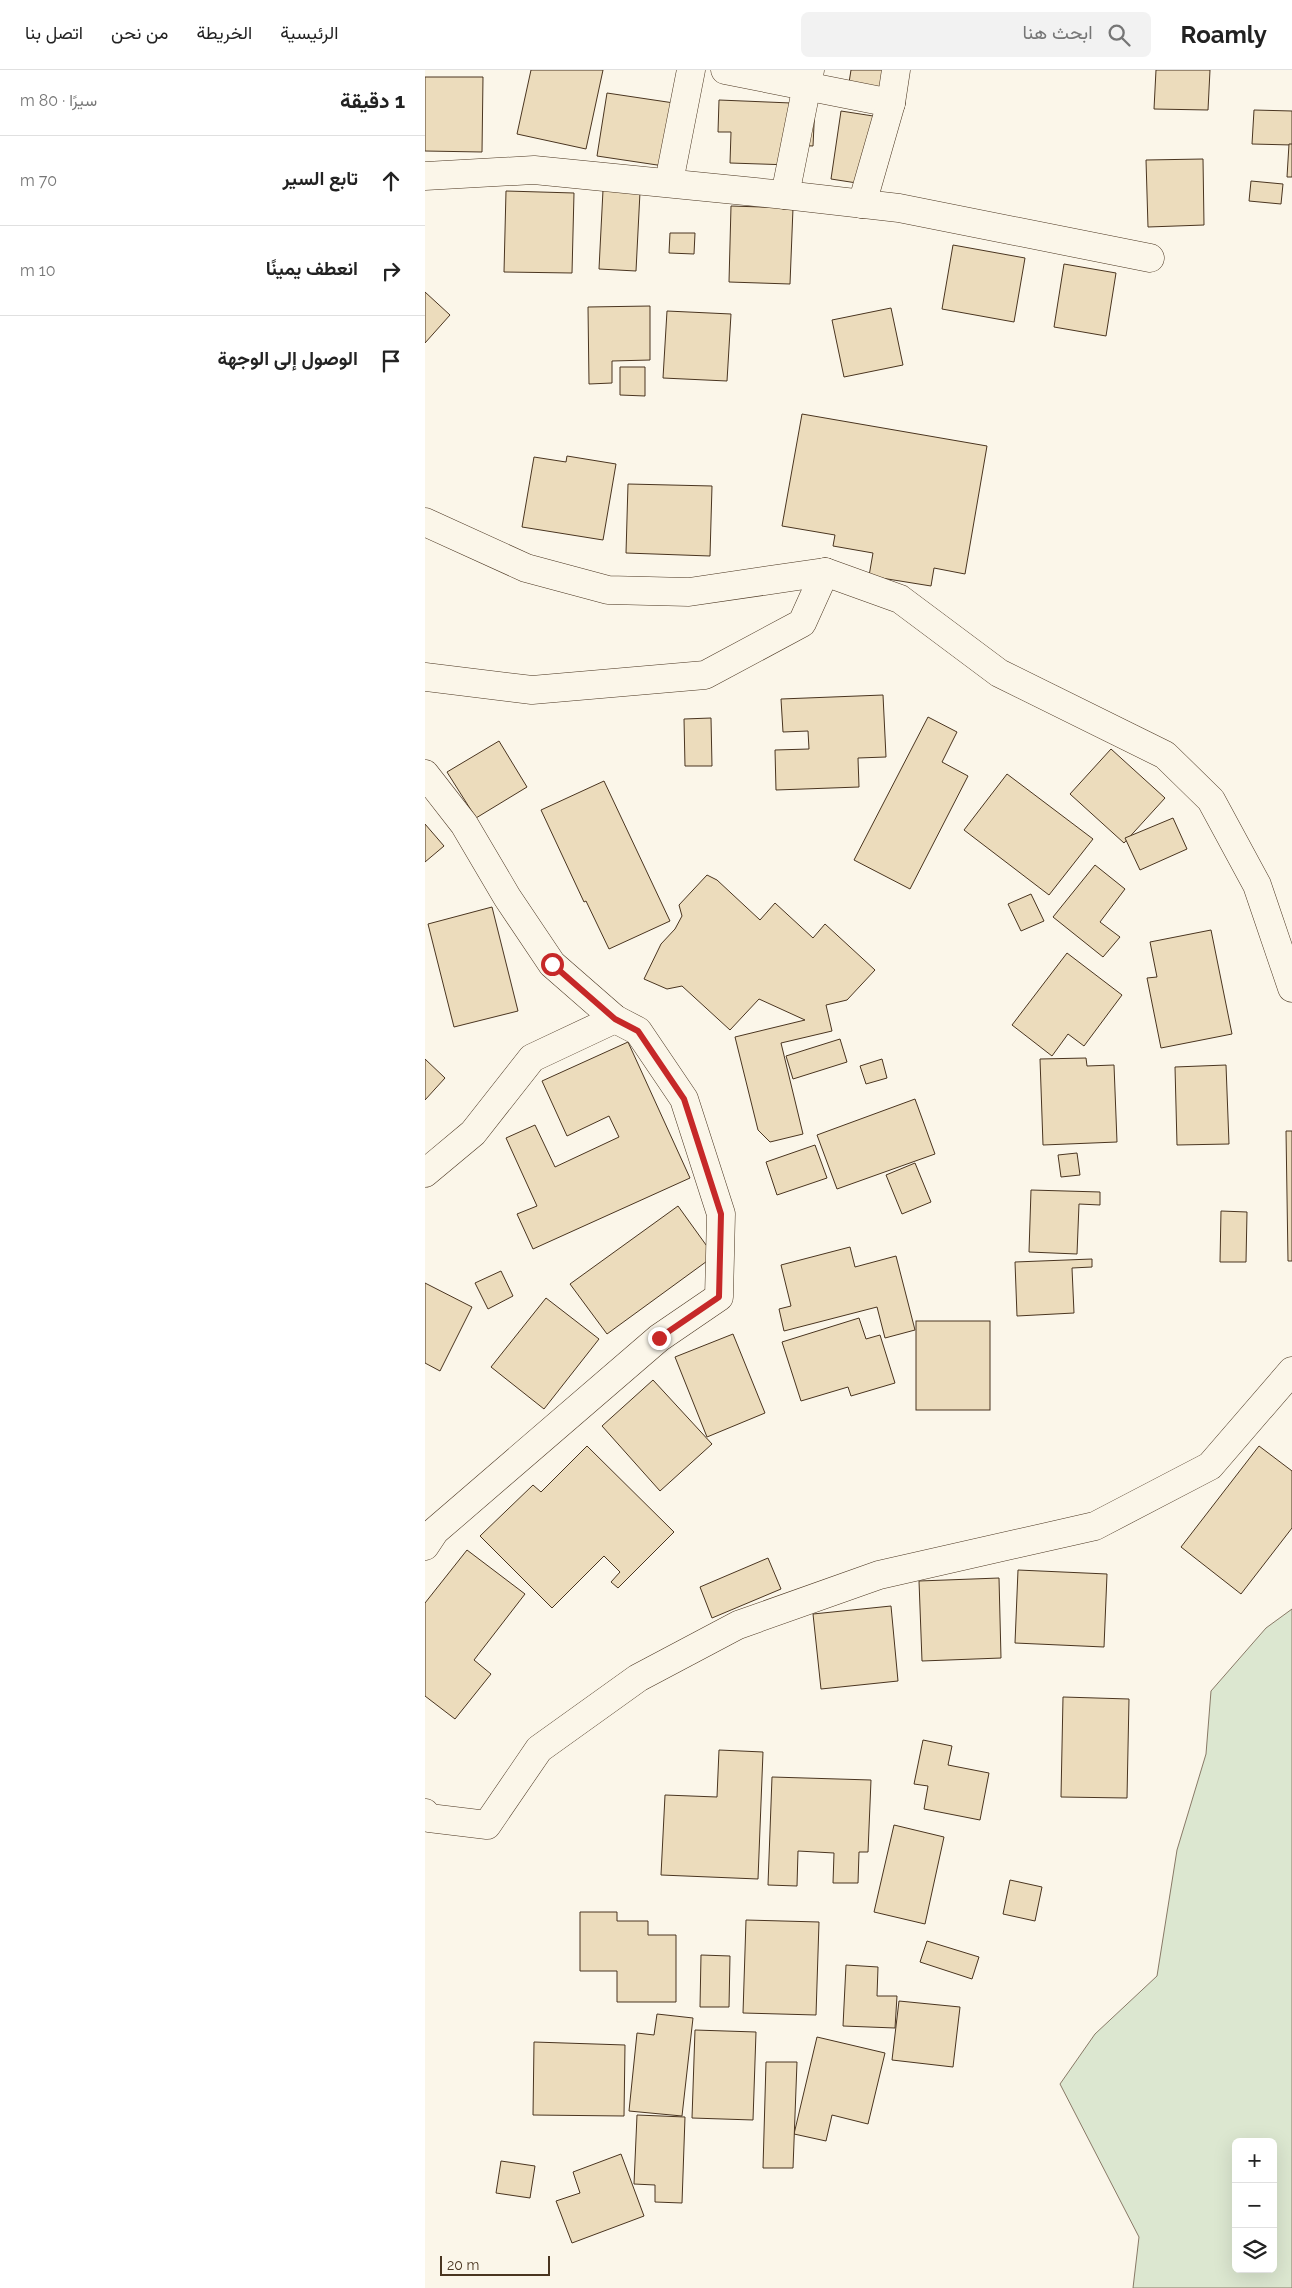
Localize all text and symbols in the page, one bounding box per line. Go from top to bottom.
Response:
search box [801,12,1151,57]
text: Roamly [1181,20,1267,49]
text: ابحث هنا [1023,21,1093,43]
icon: search [1105,21,1133,49]
text: اتصل بنا [25,22,83,43]
text: من نحن [111,22,168,43]
text: الخريطة [196,22,252,43]
text: الرئيسية [280,22,338,43]
text: 1 دقيقة [340,88,405,113]
text: سيرًا · 80 m [20,91,97,110]
text: تابع السير [283,167,358,189]
icon: ahead [377,167,405,195]
text: 70 m [20,171,57,190]
text: انعطف يمينًا [266,257,358,279]
icon: right [377,257,405,285]
text: 10 m [20,261,55,280]
text: الوصول إلى الوجهة [218,347,358,369]
icon: arrive [377,347,405,375]
route start [541,953,564,976]
route end [648,1327,671,1350]
map controls [1232,2138,1277,2273]
button: + [1232,2138,1277,2183]
button: − [1232,2183,1277,2228]
button: layers [1232,2228,1277,2273]
scale bar [440,2253,550,2276]
text: 20 m [447,2257,479,2273]

